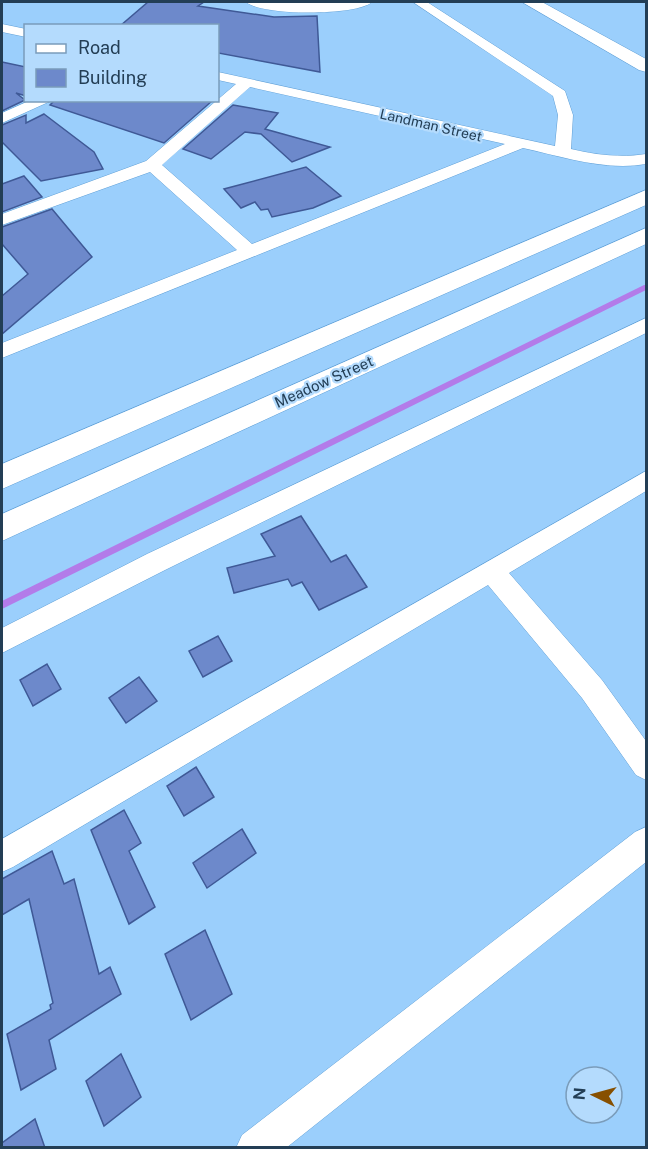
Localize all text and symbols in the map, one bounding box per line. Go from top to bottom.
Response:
legend [24,24,219,102]
text: Road [78,37,121,58]
text: Building [78,67,147,88]
street label: Landman Street [378,105,484,145]
street label: Meadow Street [272,352,376,411]
north arrow [564,1065,624,1125]
text: N [570,1087,590,1101]

